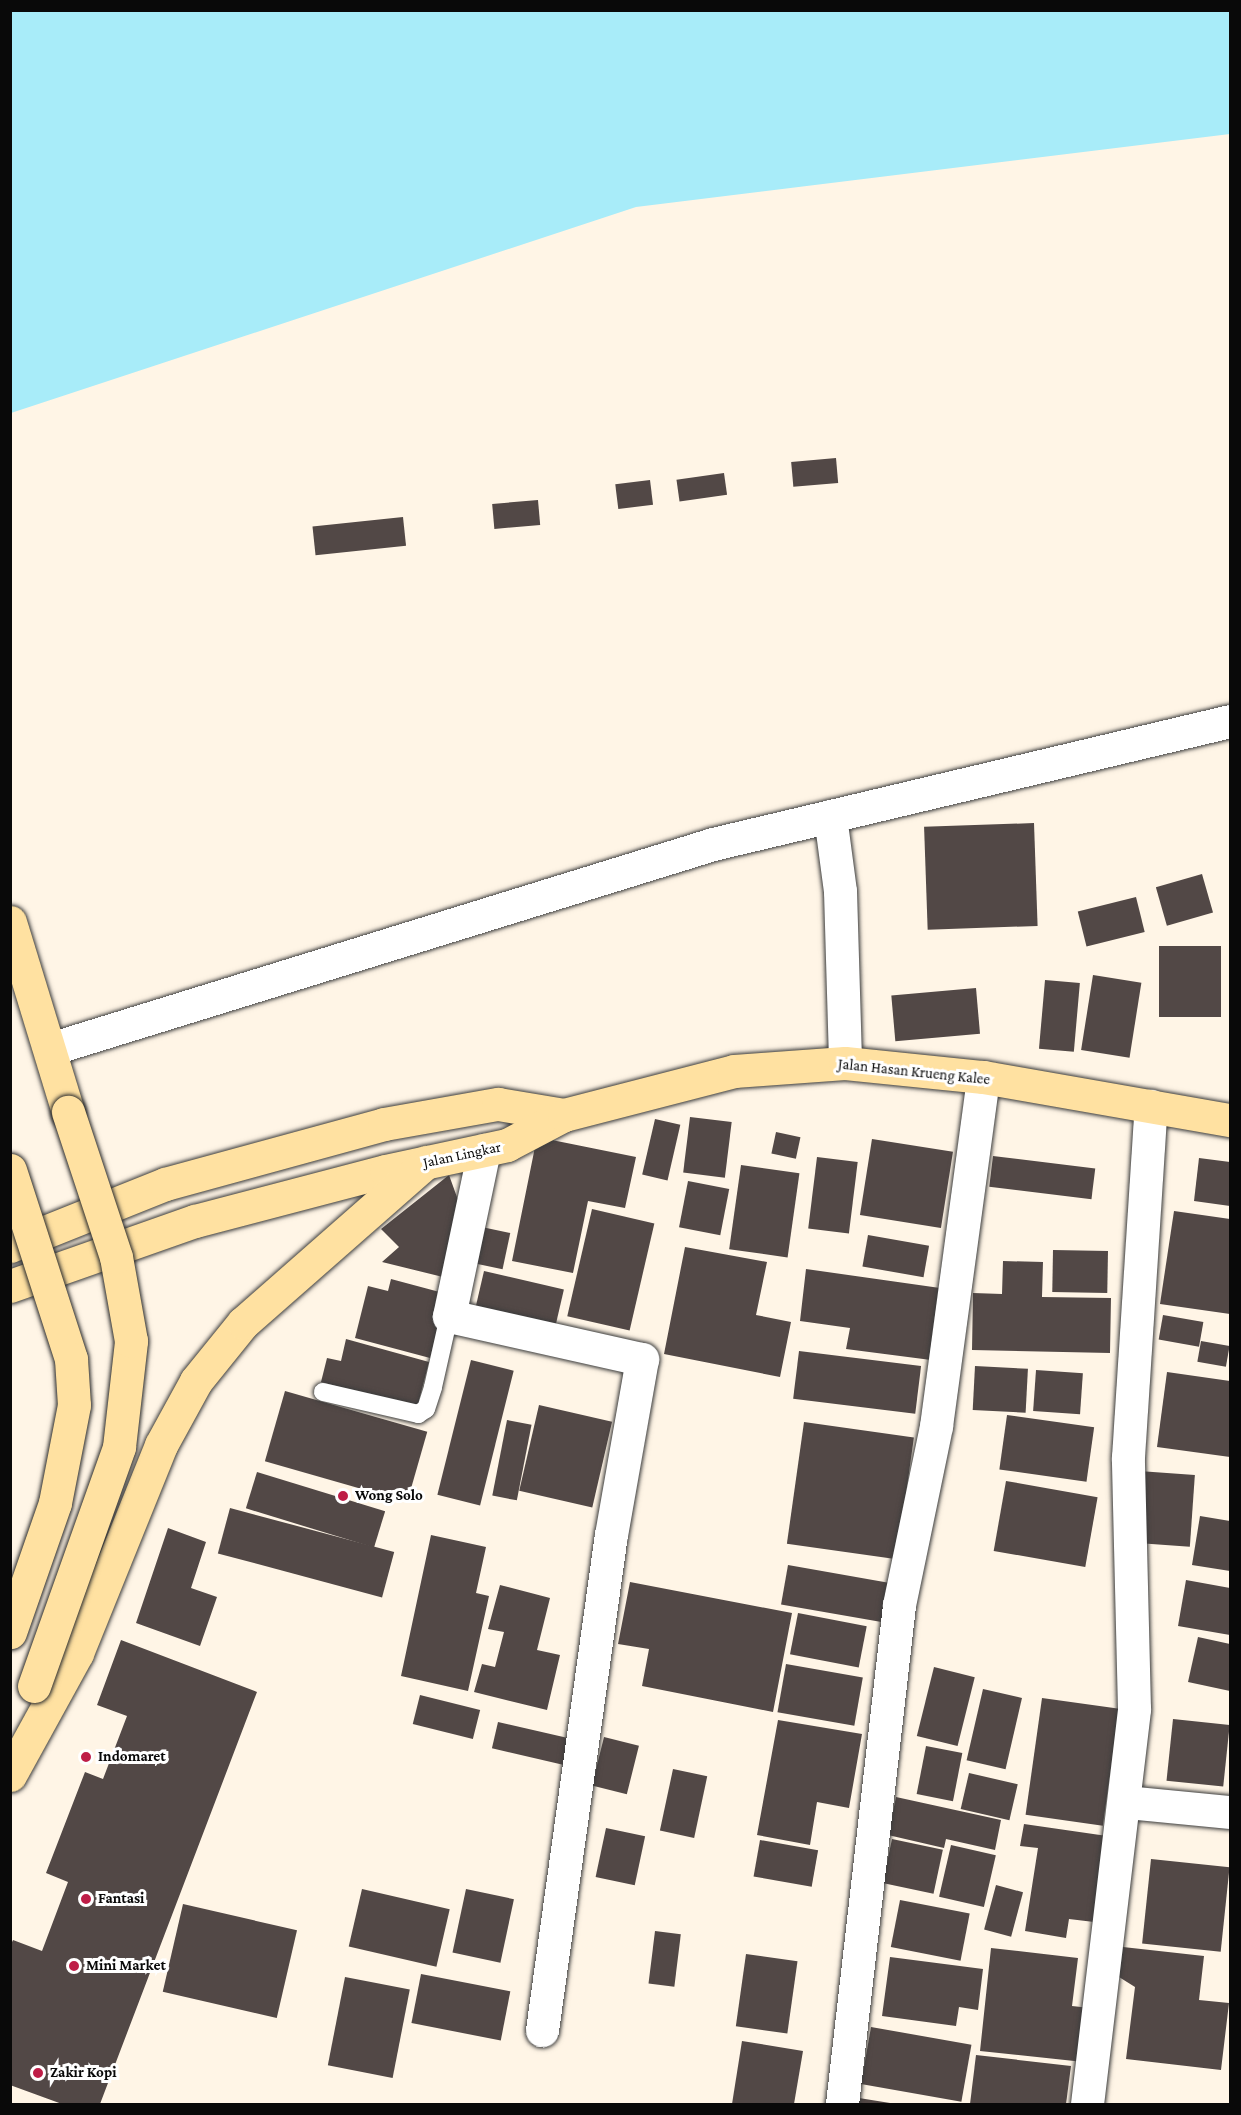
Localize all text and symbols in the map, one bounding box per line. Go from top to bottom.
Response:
street label: Jalan Hasan Krueng Kalee [837,1055,991,1089]
street label: Jalan Lingkar [421,1138,503,1172]
place label: Wong Solo [355,1487,423,1505]
marker: Wong Solo [336,1489,350,1503]
place label: Indomaret [98,1748,166,1766]
marker: Indomaret [79,1750,93,1764]
place label: Fantasi [98,1890,144,1908]
marker: Fantasi [79,1892,93,1906]
place label: Mini Market [86,1957,166,1975]
marker: Mini Market [67,1959,81,1973]
place label: Zakir Kopi [50,2064,117,2082]
marker: Zakir Kopi [31,2066,45,2080]

